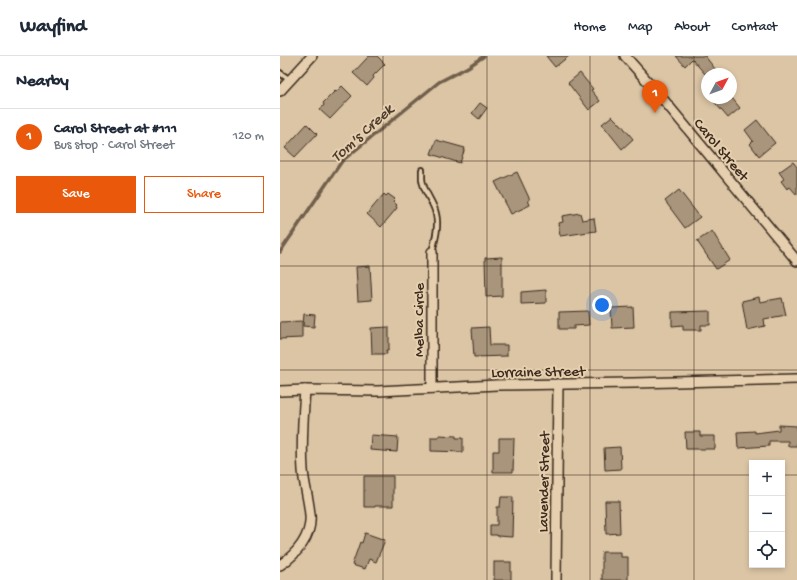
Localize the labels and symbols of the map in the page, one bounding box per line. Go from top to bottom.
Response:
north arrow [701,68,737,104]
pin: 1 [642,80,668,113]
water label: Tom's Creek [328,100,400,168]
street label: Carol Street [689,115,753,187]
street label: Melba Circle [411,283,429,357]
your location [592,295,612,315]
street label: Lorraine Street [491,363,587,383]
street label: Lavender Street [535,430,555,533]

